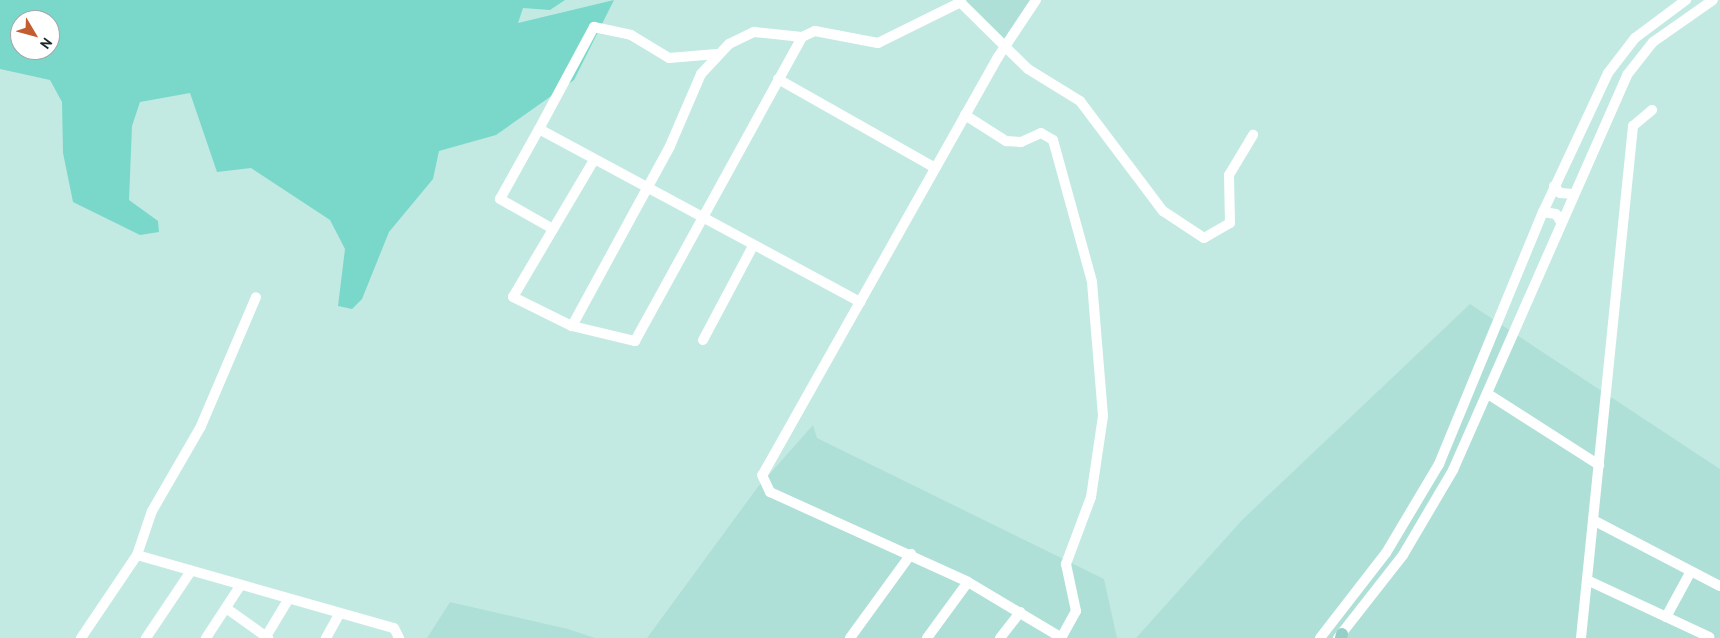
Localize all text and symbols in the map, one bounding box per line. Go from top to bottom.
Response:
north arrow [10,10,60,60]
text: N [36,34,56,53]

